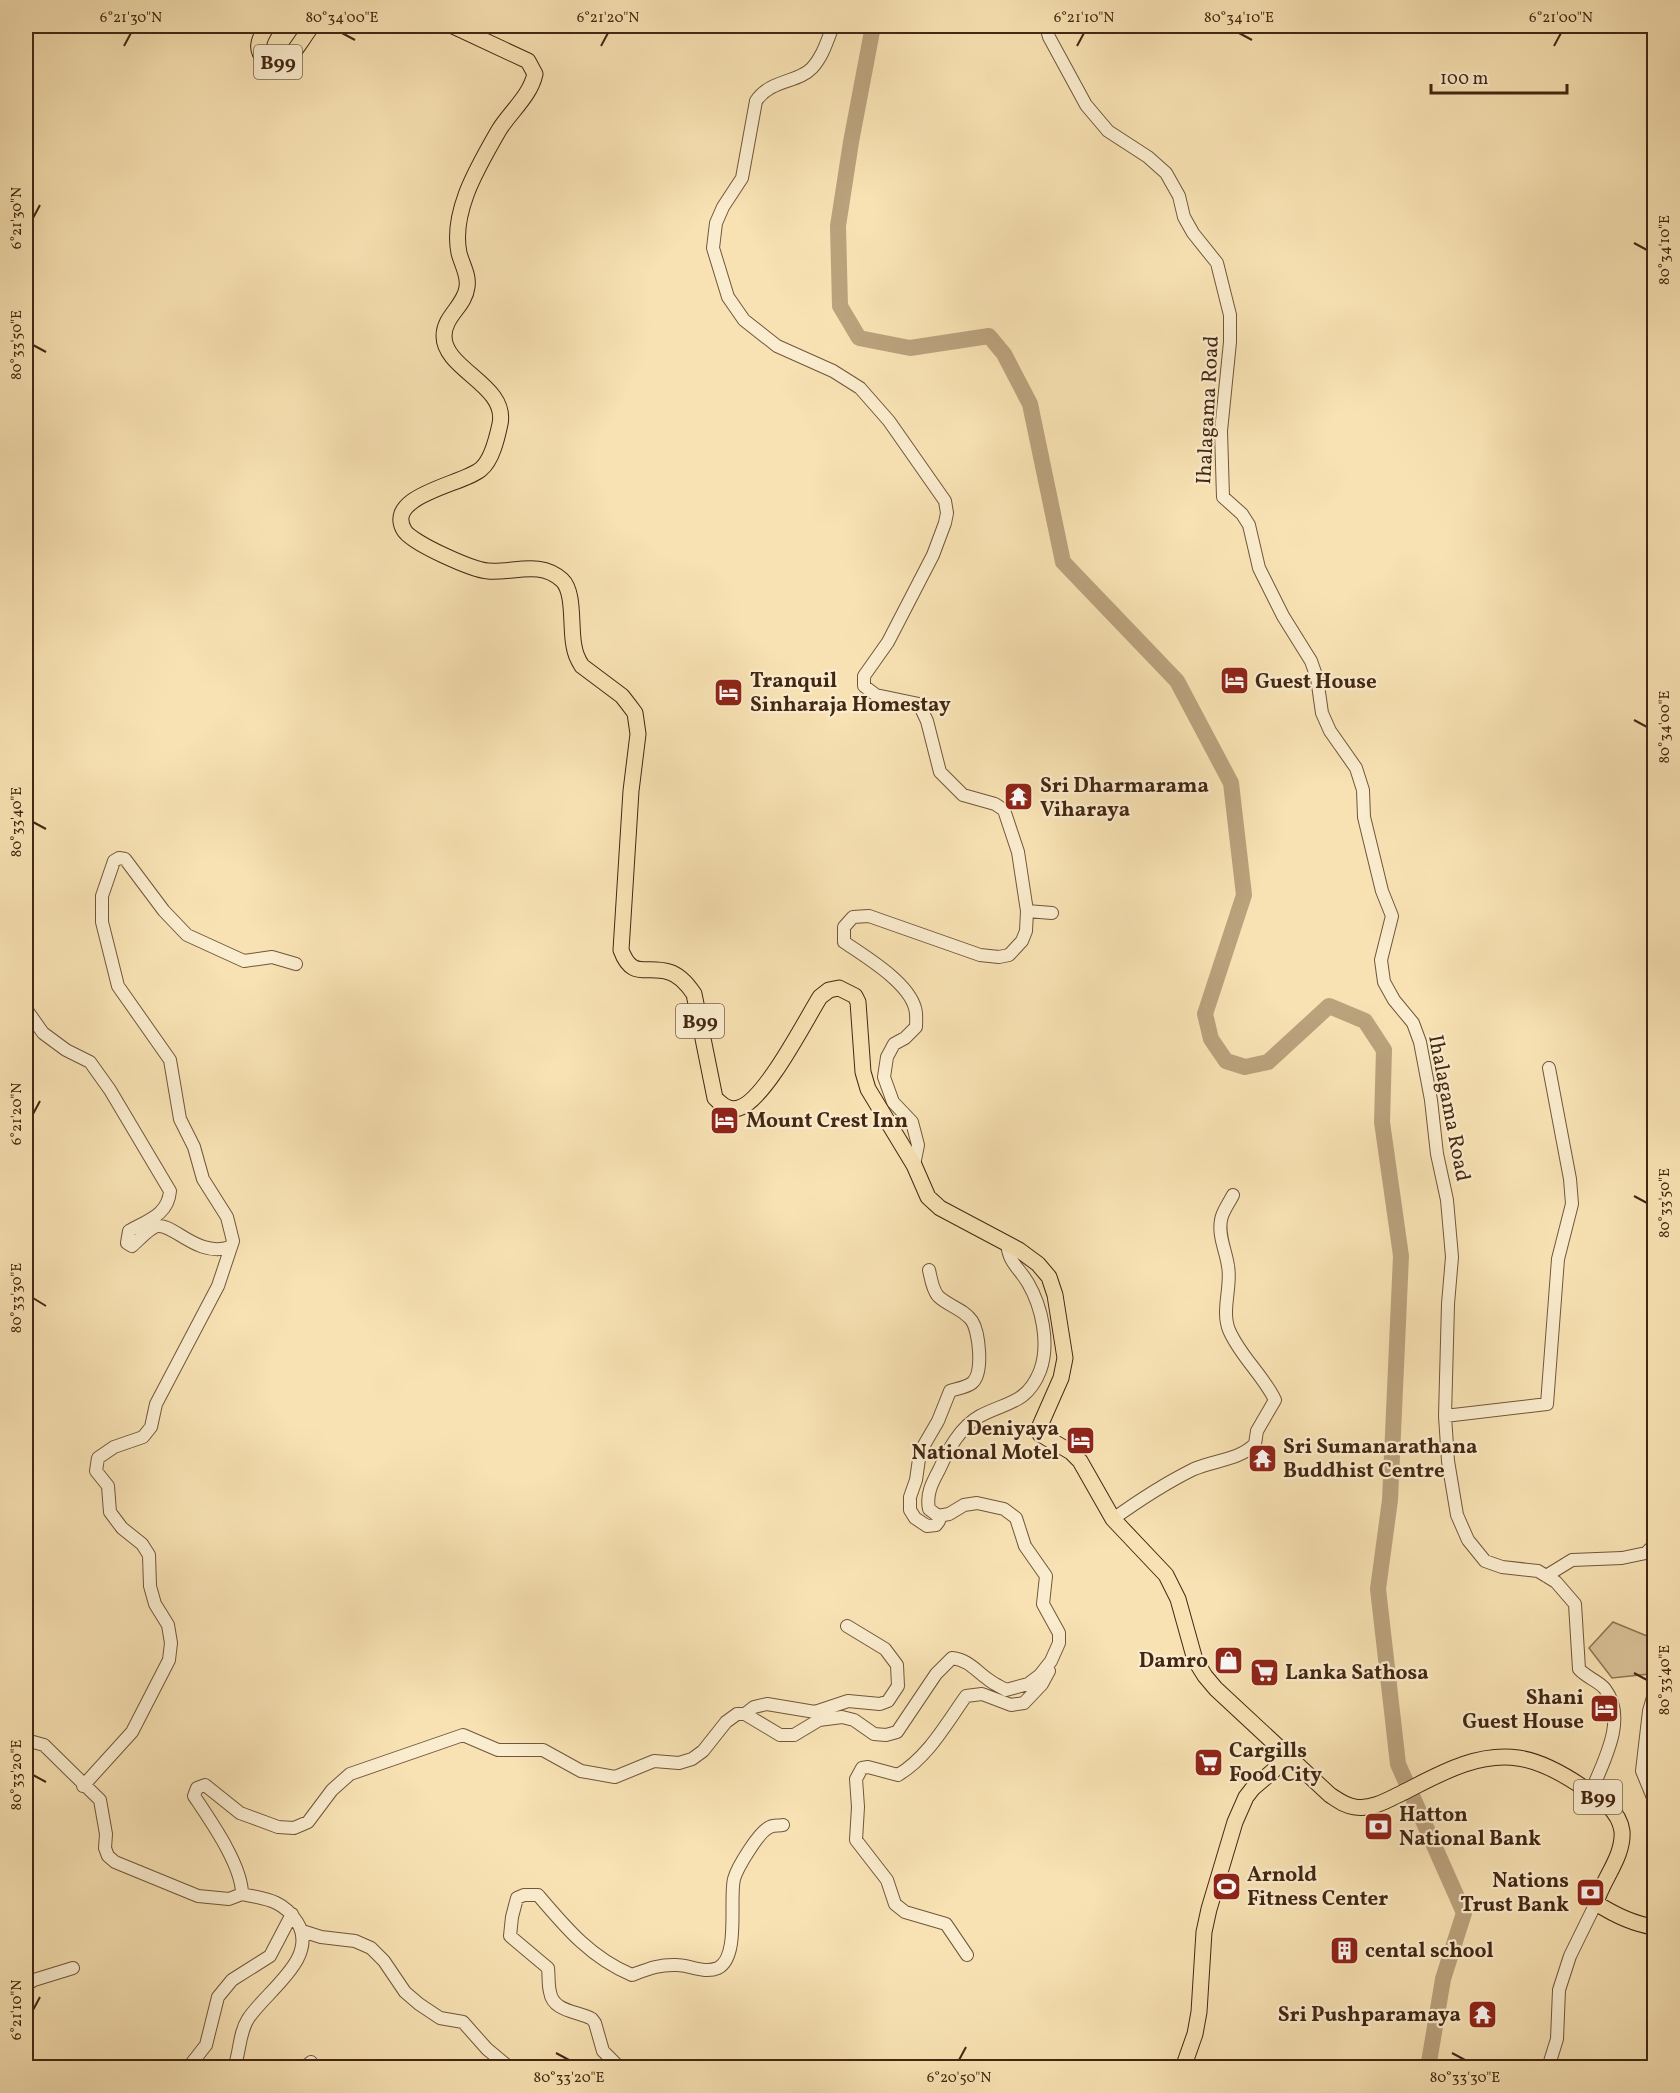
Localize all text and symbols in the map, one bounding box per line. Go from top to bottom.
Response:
text: 6°21'30"N [100,8,162,29]
text: 80°34'00"E [305,8,379,29]
text: 6°21'20"N [577,8,639,29]
text: 6°21'10"N [1054,8,1114,29]
text: 80°34'10"E [1204,8,1274,29]
text: 6°21'00"N [1529,8,1593,29]
road number: B99 [254,45,302,79]
scale bar [1431,57,1568,95]
text: 100 m [1440,67,1489,92]
text: 6°21'30"N [7,187,28,249]
text: 80°34'10"E [1655,215,1676,285]
text: 80°33'50"E [7,310,28,380]
street label: Ihalagama Road [1190,335,1227,485]
hotel icon: Guest House [1218,665,1250,697]
place label: Tranquil Sinharaja Homestay [750,667,951,720]
place label: Guest House [1255,668,1377,697]
hotel icon: Tranquil Sinharaja Homestay [713,676,745,708]
text: 80°34'00"E [1655,690,1676,764]
place label: Sri Dharmarama Viharaya [1040,772,1209,825]
temple icon: Sri Dharmarama Viharaya [1003,781,1035,813]
text: 80°33'40"E [7,787,28,857]
road number: B99 [676,1004,724,1038]
street label: Ihalagama Road [1420,1032,1477,1184]
text: 6°21'20"N [7,1083,28,1145]
hotel icon: Mount Crest Inn [709,1104,741,1136]
place label: Mount Crest Inn [746,1107,908,1136]
text: 80°33'50"E [1655,1168,1676,1238]
text: 80°33'30"E [7,1263,28,1333]
place label: Deniyaya National Motel [911,1415,1059,1468]
hotel icon: Deniyaya National Motel [1064,1424,1096,1456]
place label: Sri Sumanarathana Buddhist Centre [1283,1433,1477,1486]
temple icon: Sri Sumanarathana Buddhist Centre [1246,1442,1278,1474]
shop icon: Damro [1213,1644,1245,1676]
text: 80°33'40"E [1655,1645,1676,1715]
place label: Damro [1139,1647,1208,1676]
supermarket icon: Lanka Sathosa [1248,1656,1280,1688]
place label: Lanka Sathosa [1285,1659,1429,1688]
place label: Shani Guest House [1462,1684,1584,1737]
hotel icon: Shani Guest House [1589,1693,1621,1725]
place label: Cargills Food City [1229,1737,1322,1790]
text: 80°33'20"E [7,1740,28,1810]
supermarket icon: Cargills Food City [1192,1746,1224,1778]
road number: B99 [1574,1780,1622,1814]
place label: Hatton National Bank [1399,1801,1541,1854]
bank icon: Hatton National Bank [1362,1810,1394,1842]
place label: Arnold Fitness Center [1247,1861,1388,1914]
place label: Nations Trust Bank [1460,1867,1569,1920]
sports icon: Arnold Fitness Center [1210,1870,1242,1902]
bank icon: Nations Trust Bank [1574,1876,1606,1908]
building icon: cental school [1328,1934,1360,1966]
place label: cental school [1365,1937,1494,1966]
text: 6°21'10"N [7,1980,28,2040]
temple icon: Sri Pushparamaya [1466,1998,1498,2030]
place label: Sri Pushparamaya [1278,2001,1461,2030]
text: 80°33'20"E [534,2068,604,2089]
text: 6°20'50"N [927,2068,991,2089]
text: 80°33'30"E [1430,2068,1500,2089]

